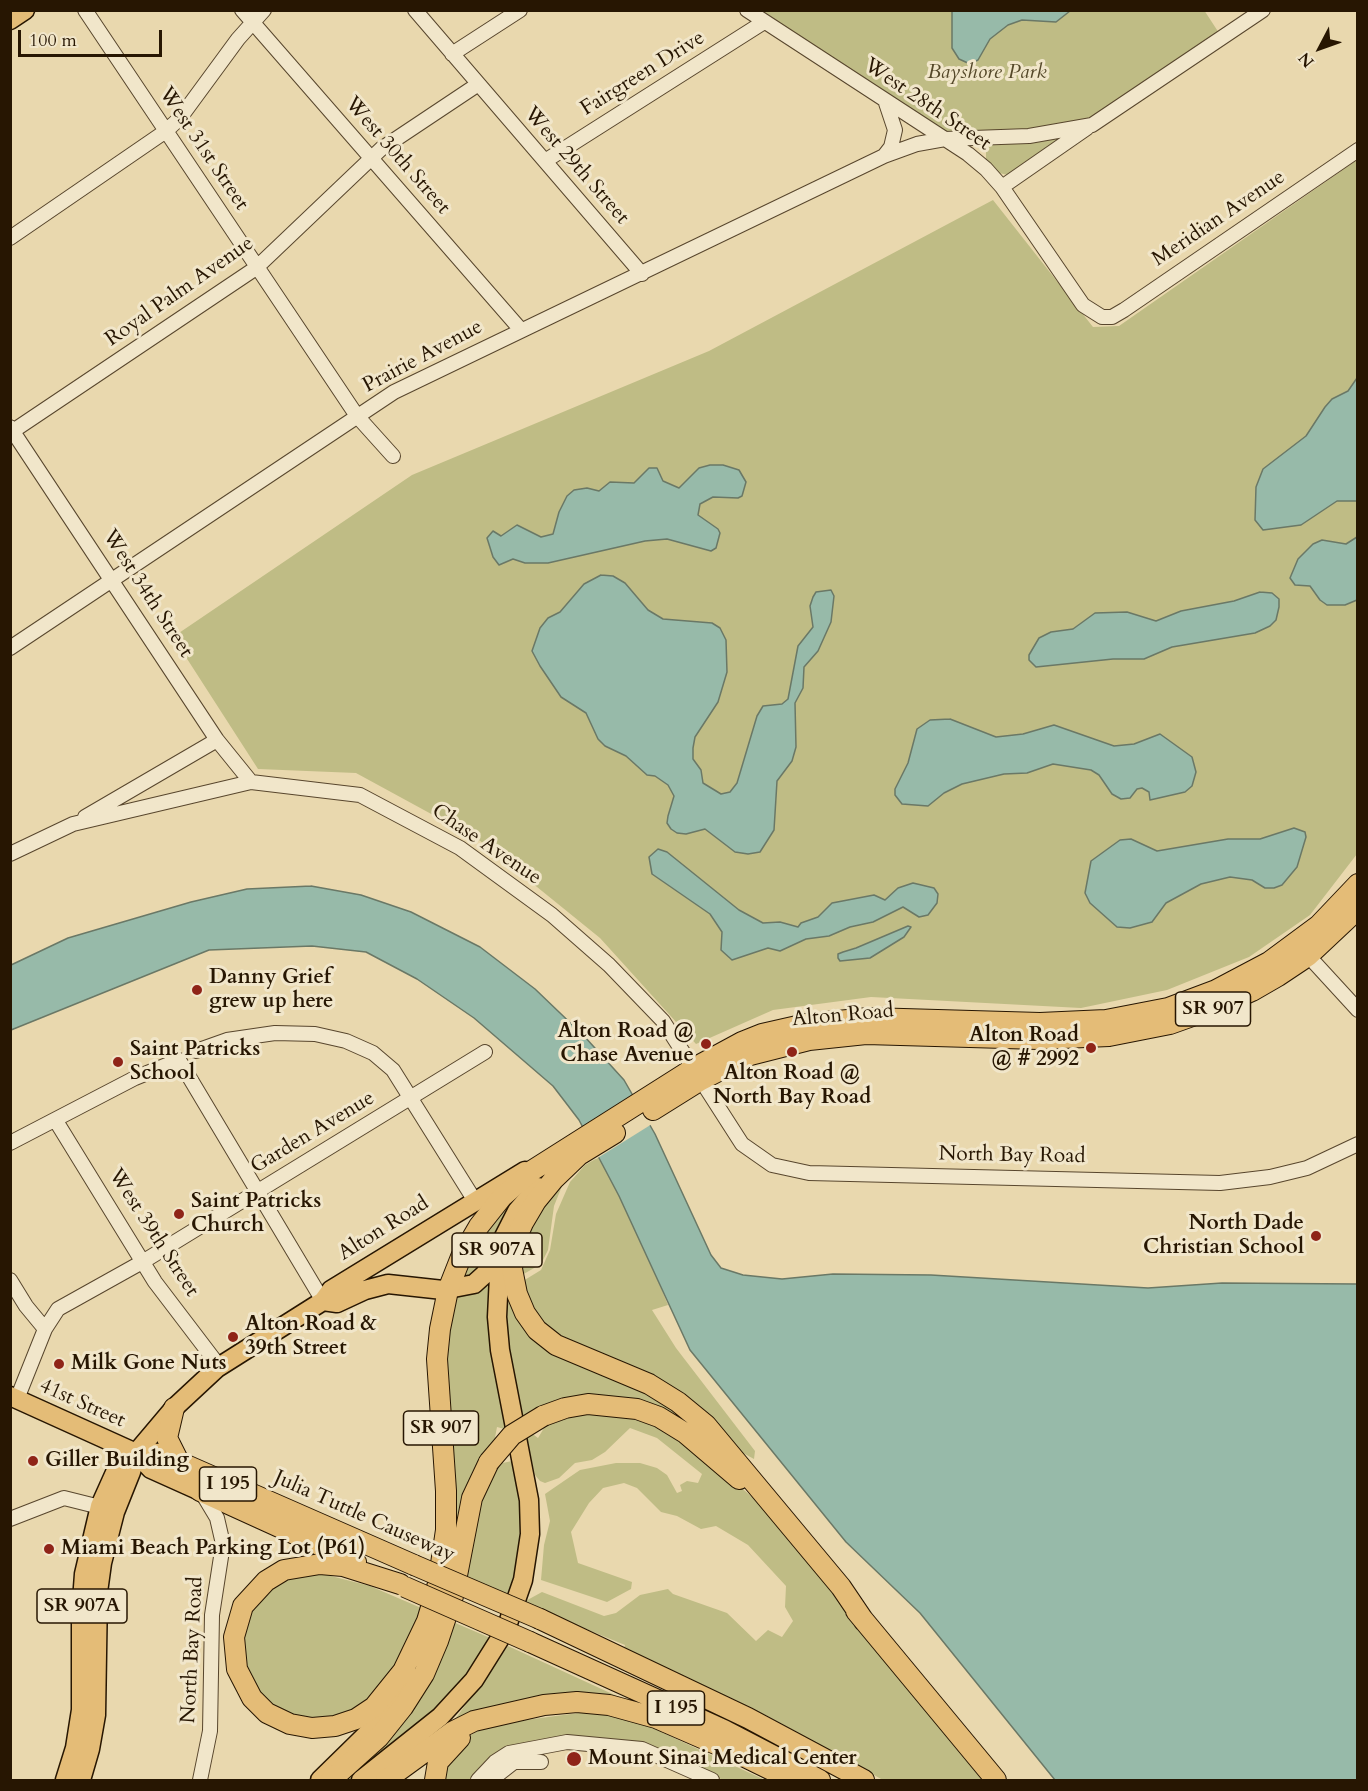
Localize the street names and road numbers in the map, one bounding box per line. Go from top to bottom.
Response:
street label: Fairgreen Drive [576,26,710,122]
street label: West 28th Street [859,53,995,157]
street label: West 31st Street [152,83,254,215]
street label: West 30th Street [339,92,455,220]
street label: West 29th Street [518,102,634,230]
street label: Meridian Avenue [1148,165,1290,273]
street label: Royal Palm Avenue [101,231,259,353]
street label: Prairie Avenue [359,315,487,399]
street label: West 34th Street [96,525,198,663]
street label: Chase Avenue [426,799,546,891]
road number: SR 907 [1176,992,1250,1026]
street label: Alton Road [791,999,895,1033]
street label: Garden Avenue [247,1086,379,1180]
street label: North Bay Road [938,1142,1086,1170]
street label: West 39th Street [102,1164,204,1302]
street label: Alton Road [334,1191,434,1267]
road number: SR 907A [452,1233,542,1267]
street label: 41st Street [35,1374,129,1434]
road number: SR 907 [404,1411,478,1445]
street label: Julia Tuttle Causeway [270,1466,458,1568]
road number: I 195 [200,1467,256,1501]
street label: North Bay Road [177,1576,209,1724]
road number: SR 907A [37,1589,127,1623]
road number: I 195 [648,1691,704,1725]

